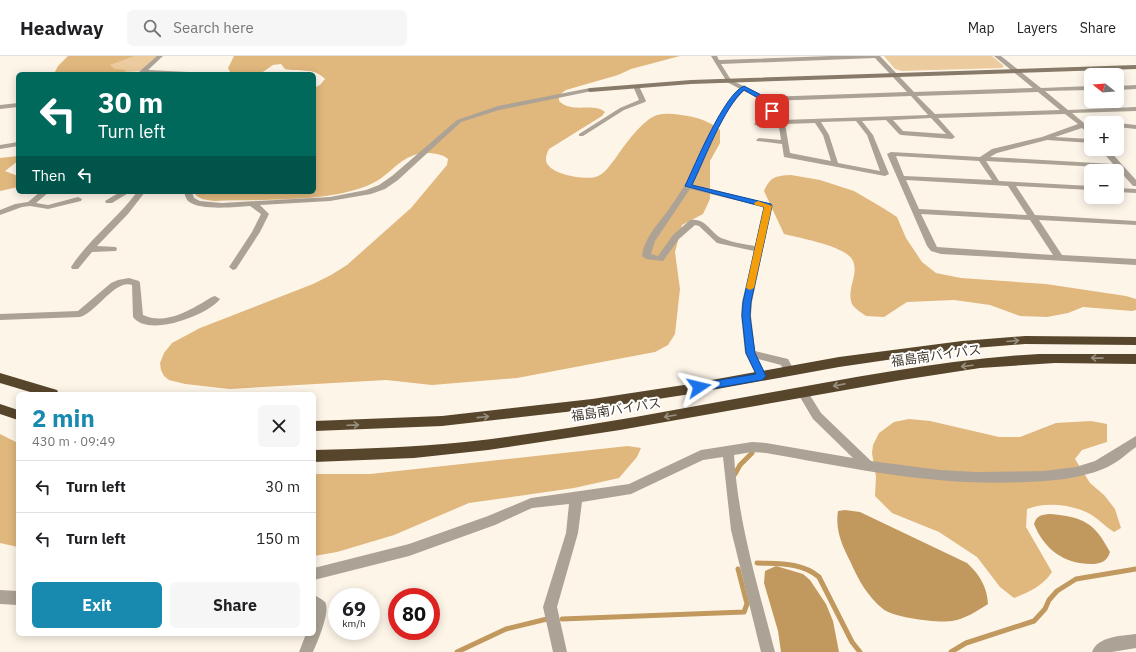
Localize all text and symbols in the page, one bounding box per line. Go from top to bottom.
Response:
search box [127,10,407,46]
text: Headway [20,16,103,40]
icon: search [141,17,163,39]
text: Search here [173,18,254,37]
text: Map [968,19,995,37]
text: Layers [1017,19,1058,37]
text: Share [1080,19,1116,37]
north arrow [1084,68,1124,108]
map controls [1084,68,1124,204]
text: 30 m [98,84,163,121]
icon: left [32,88,84,140]
pin [755,94,789,128]
icon: arrive [761,100,783,122]
button: + [1084,116,1124,156]
text: Turn left [98,120,166,143]
icon: left [74,164,96,186]
button: − [1084,164,1124,204]
text: Then [32,166,66,185]
one-way arrow [1006,337,1019,344]
street label: 福島南バイパス [890,341,982,370]
one-way arrow [1091,354,1104,362]
one-way arrow [961,362,974,370]
position arrow [678,366,720,408]
one-way arrow [833,382,846,390]
street label: 福島南バイパス [570,394,662,425]
text: 2 min [32,402,95,434]
button: close [258,405,300,447]
one-way arrow [663,412,676,420]
one-way arrow [476,413,489,420]
one-way arrow [346,421,359,429]
text: 430 m · 09:49 [32,433,115,450]
icon: left [32,476,54,498]
text: Turn left [66,477,126,496]
text: 30 m [265,477,300,496]
icon: left [32,528,54,550]
text: Turn left [66,529,126,548]
text: 150 m [256,529,300,548]
button: Exit [32,582,162,628]
button: Share [170,582,300,628]
speed limit sign: 80 [388,588,440,640]
text: 69 [342,595,366,622]
text: km/h [342,617,366,630]

